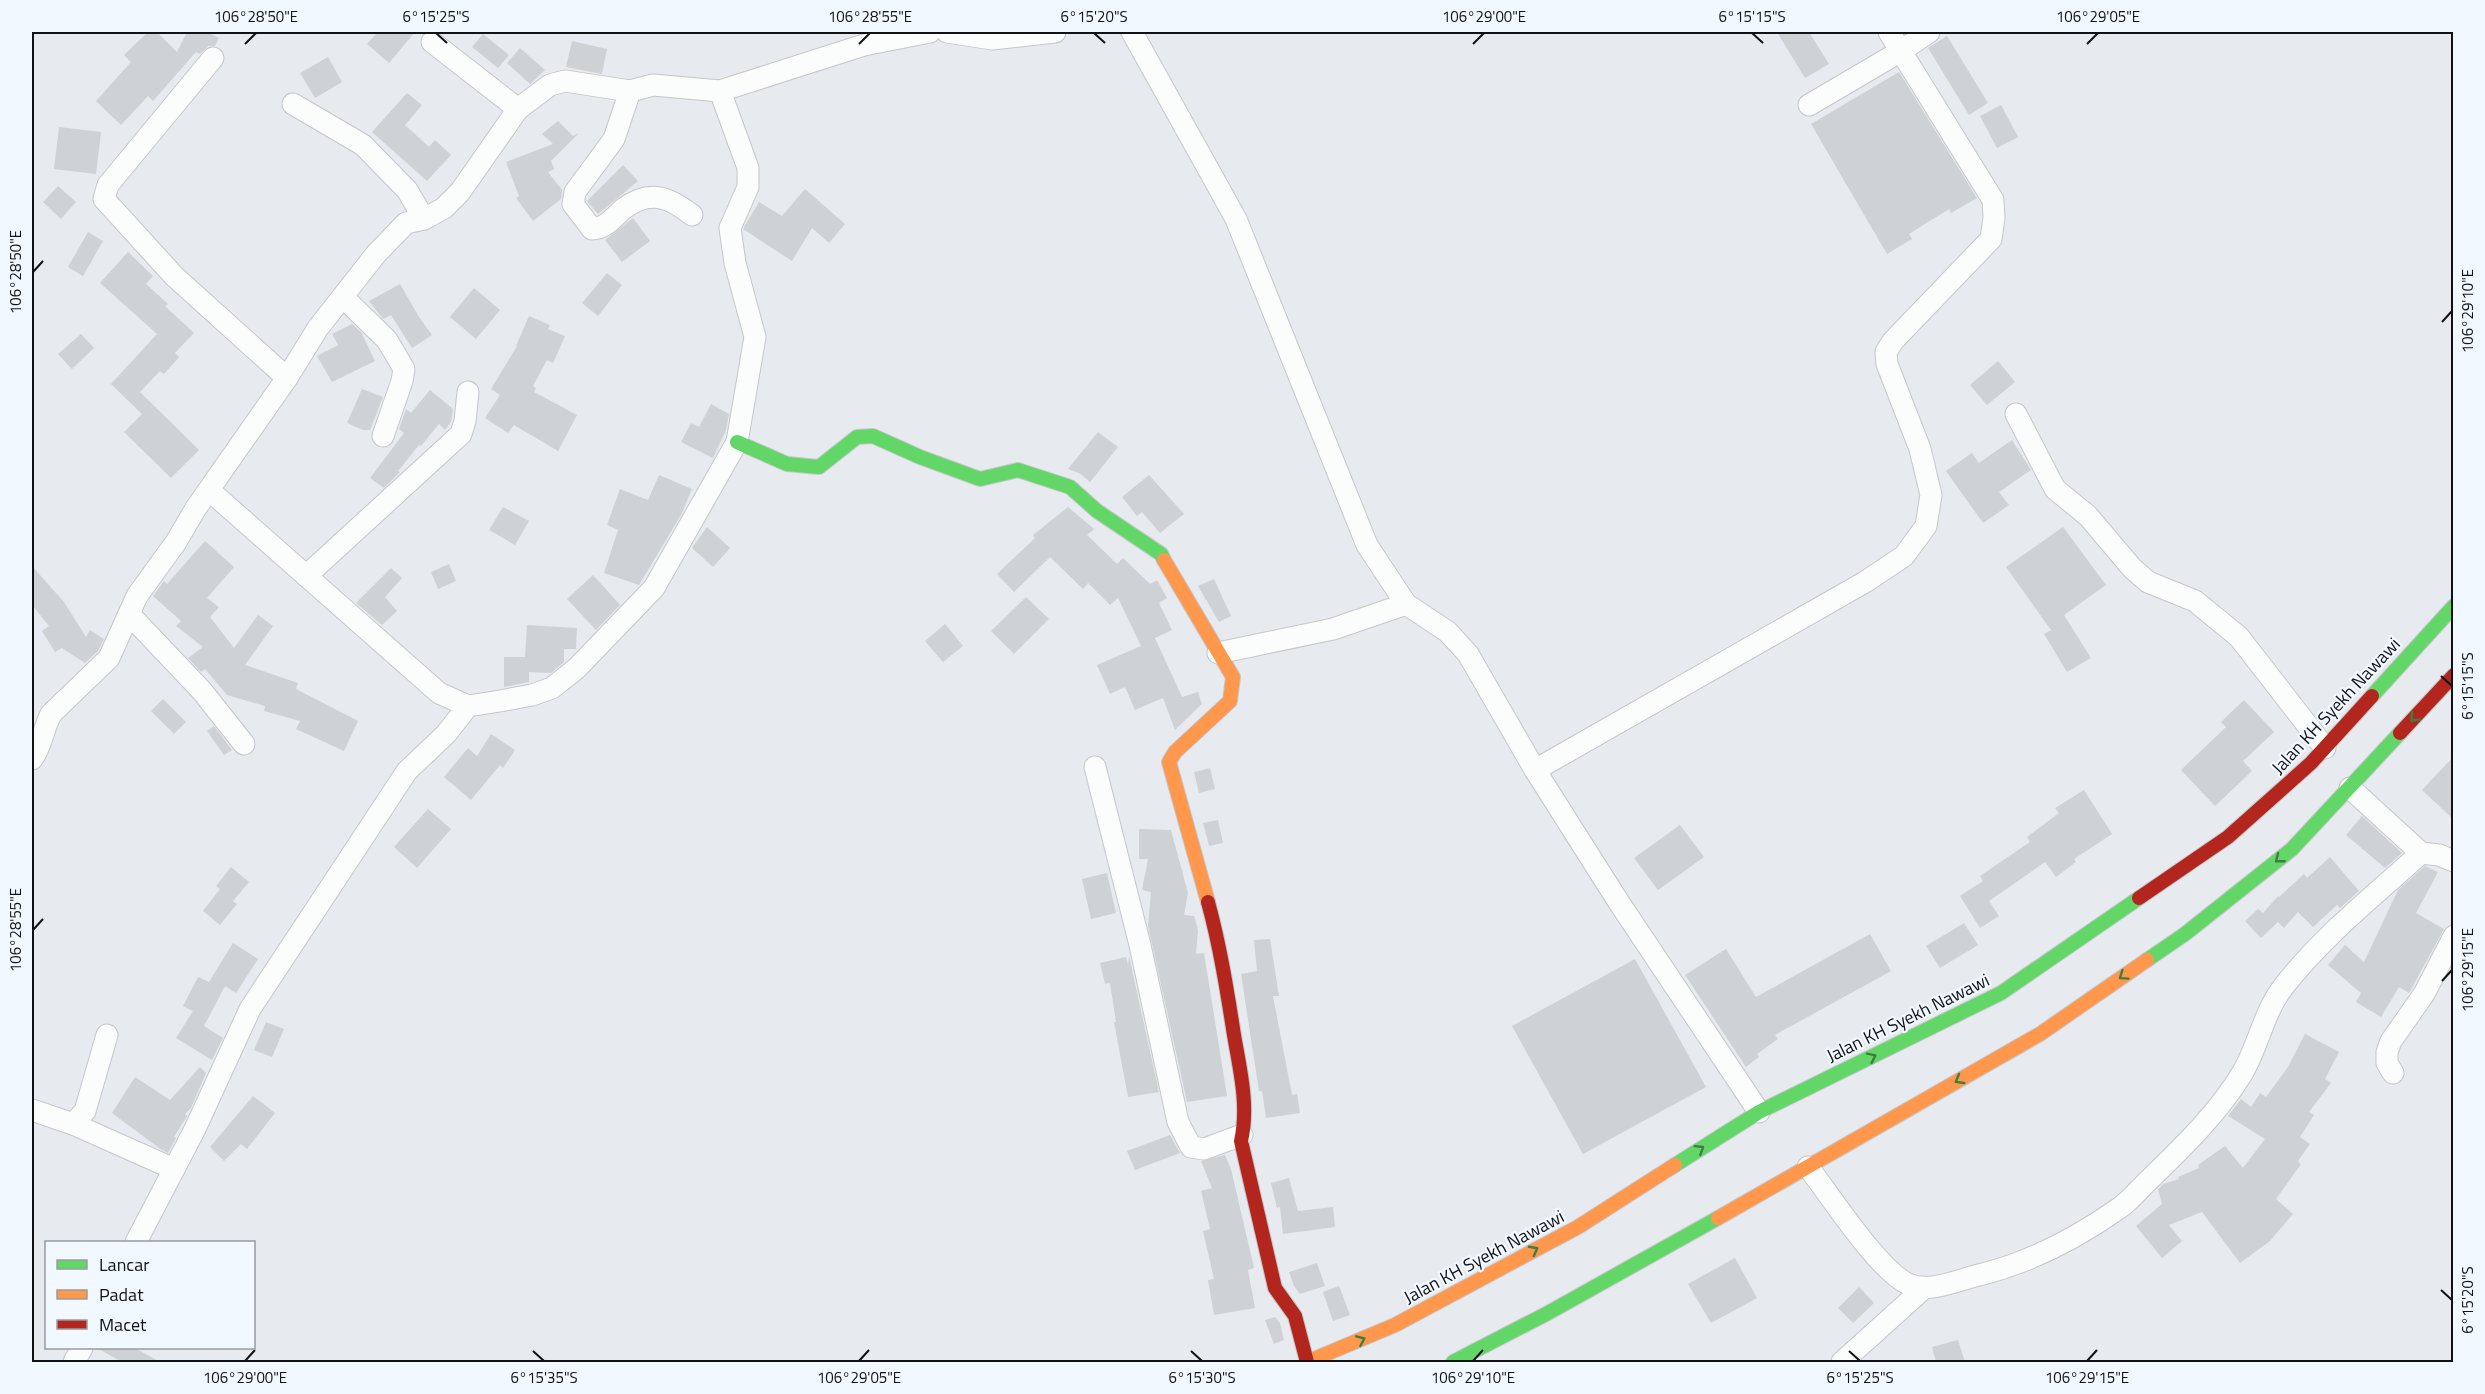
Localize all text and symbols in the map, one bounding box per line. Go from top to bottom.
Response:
text: 106°28'50"E [214,5,298,28]
text: 6°15'25"S [402,5,470,28]
text: 106°28'55"E [828,5,912,28]
text: 6°15'20"S [1060,5,1128,28]
text: 106°29'00"E [1442,5,1526,28]
text: 6°15'15"S [1718,5,1786,28]
text: 106°29'05"E [2056,5,2140,28]
text: 106°28'50"E [4,230,27,314]
text: 106°29'10"E [2456,269,2479,353]
street label: Jalan KH Syekh Nawawi [2265,631,2406,780]
text: 6°15'15"S [2456,652,2479,720]
one-way arrow [2410,712,2421,722]
one-way arrow [2275,852,2286,863]
text: 106°28'55"E [4,888,27,972]
text: 106°29'15"E [2456,928,2479,1012]
street label: Jalan KH Syekh Nawawi [1822,966,1994,1069]
one-way arrow [2119,969,2130,980]
one-way arrow [1865,1052,1876,1064]
one-way arrow [1955,1073,1965,1085]
one-way arrow [1694,1145,1705,1156]
street label: Jalan KH Syekh Nawawi [1399,1203,1569,1310]
legend [45,1241,255,1349]
one-way arrow [1528,1246,1538,1257]
text: Lancar [99,1251,149,1278]
text: 6°15'20"S [2456,1266,2479,1334]
text: Padat [99,1281,144,1308]
text: Macet [99,1311,147,1338]
one-way arrow [1355,1335,1366,1347]
text: 106°29'00"E [203,1366,287,1389]
text: 6°15'35"S [510,1366,578,1389]
text: 106°29'05"E [817,1366,901,1389]
text: 6°15'30"S [1168,1366,1236,1389]
text: 106°29'10"E [1431,1366,1515,1389]
text: 6°15'25"S [1826,1366,1894,1389]
text: 106°29'15"E [2045,1366,2129,1389]

